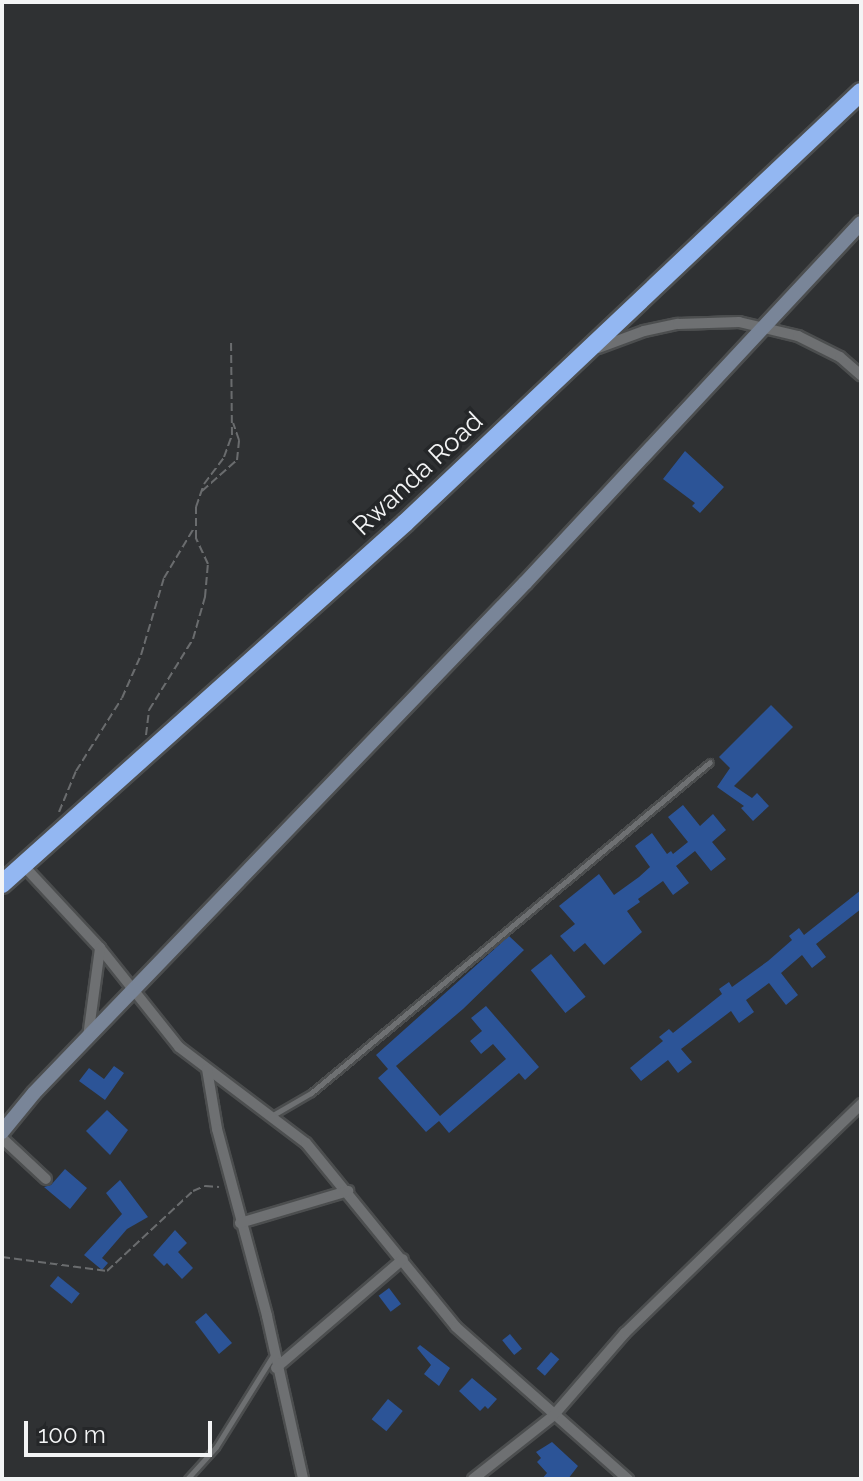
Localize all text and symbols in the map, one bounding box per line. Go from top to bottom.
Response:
street label: Rwanda Road [346,406,490,542]
scale bar [28,1405,216,1455]
text: 100 m [38,1420,106,1449]

